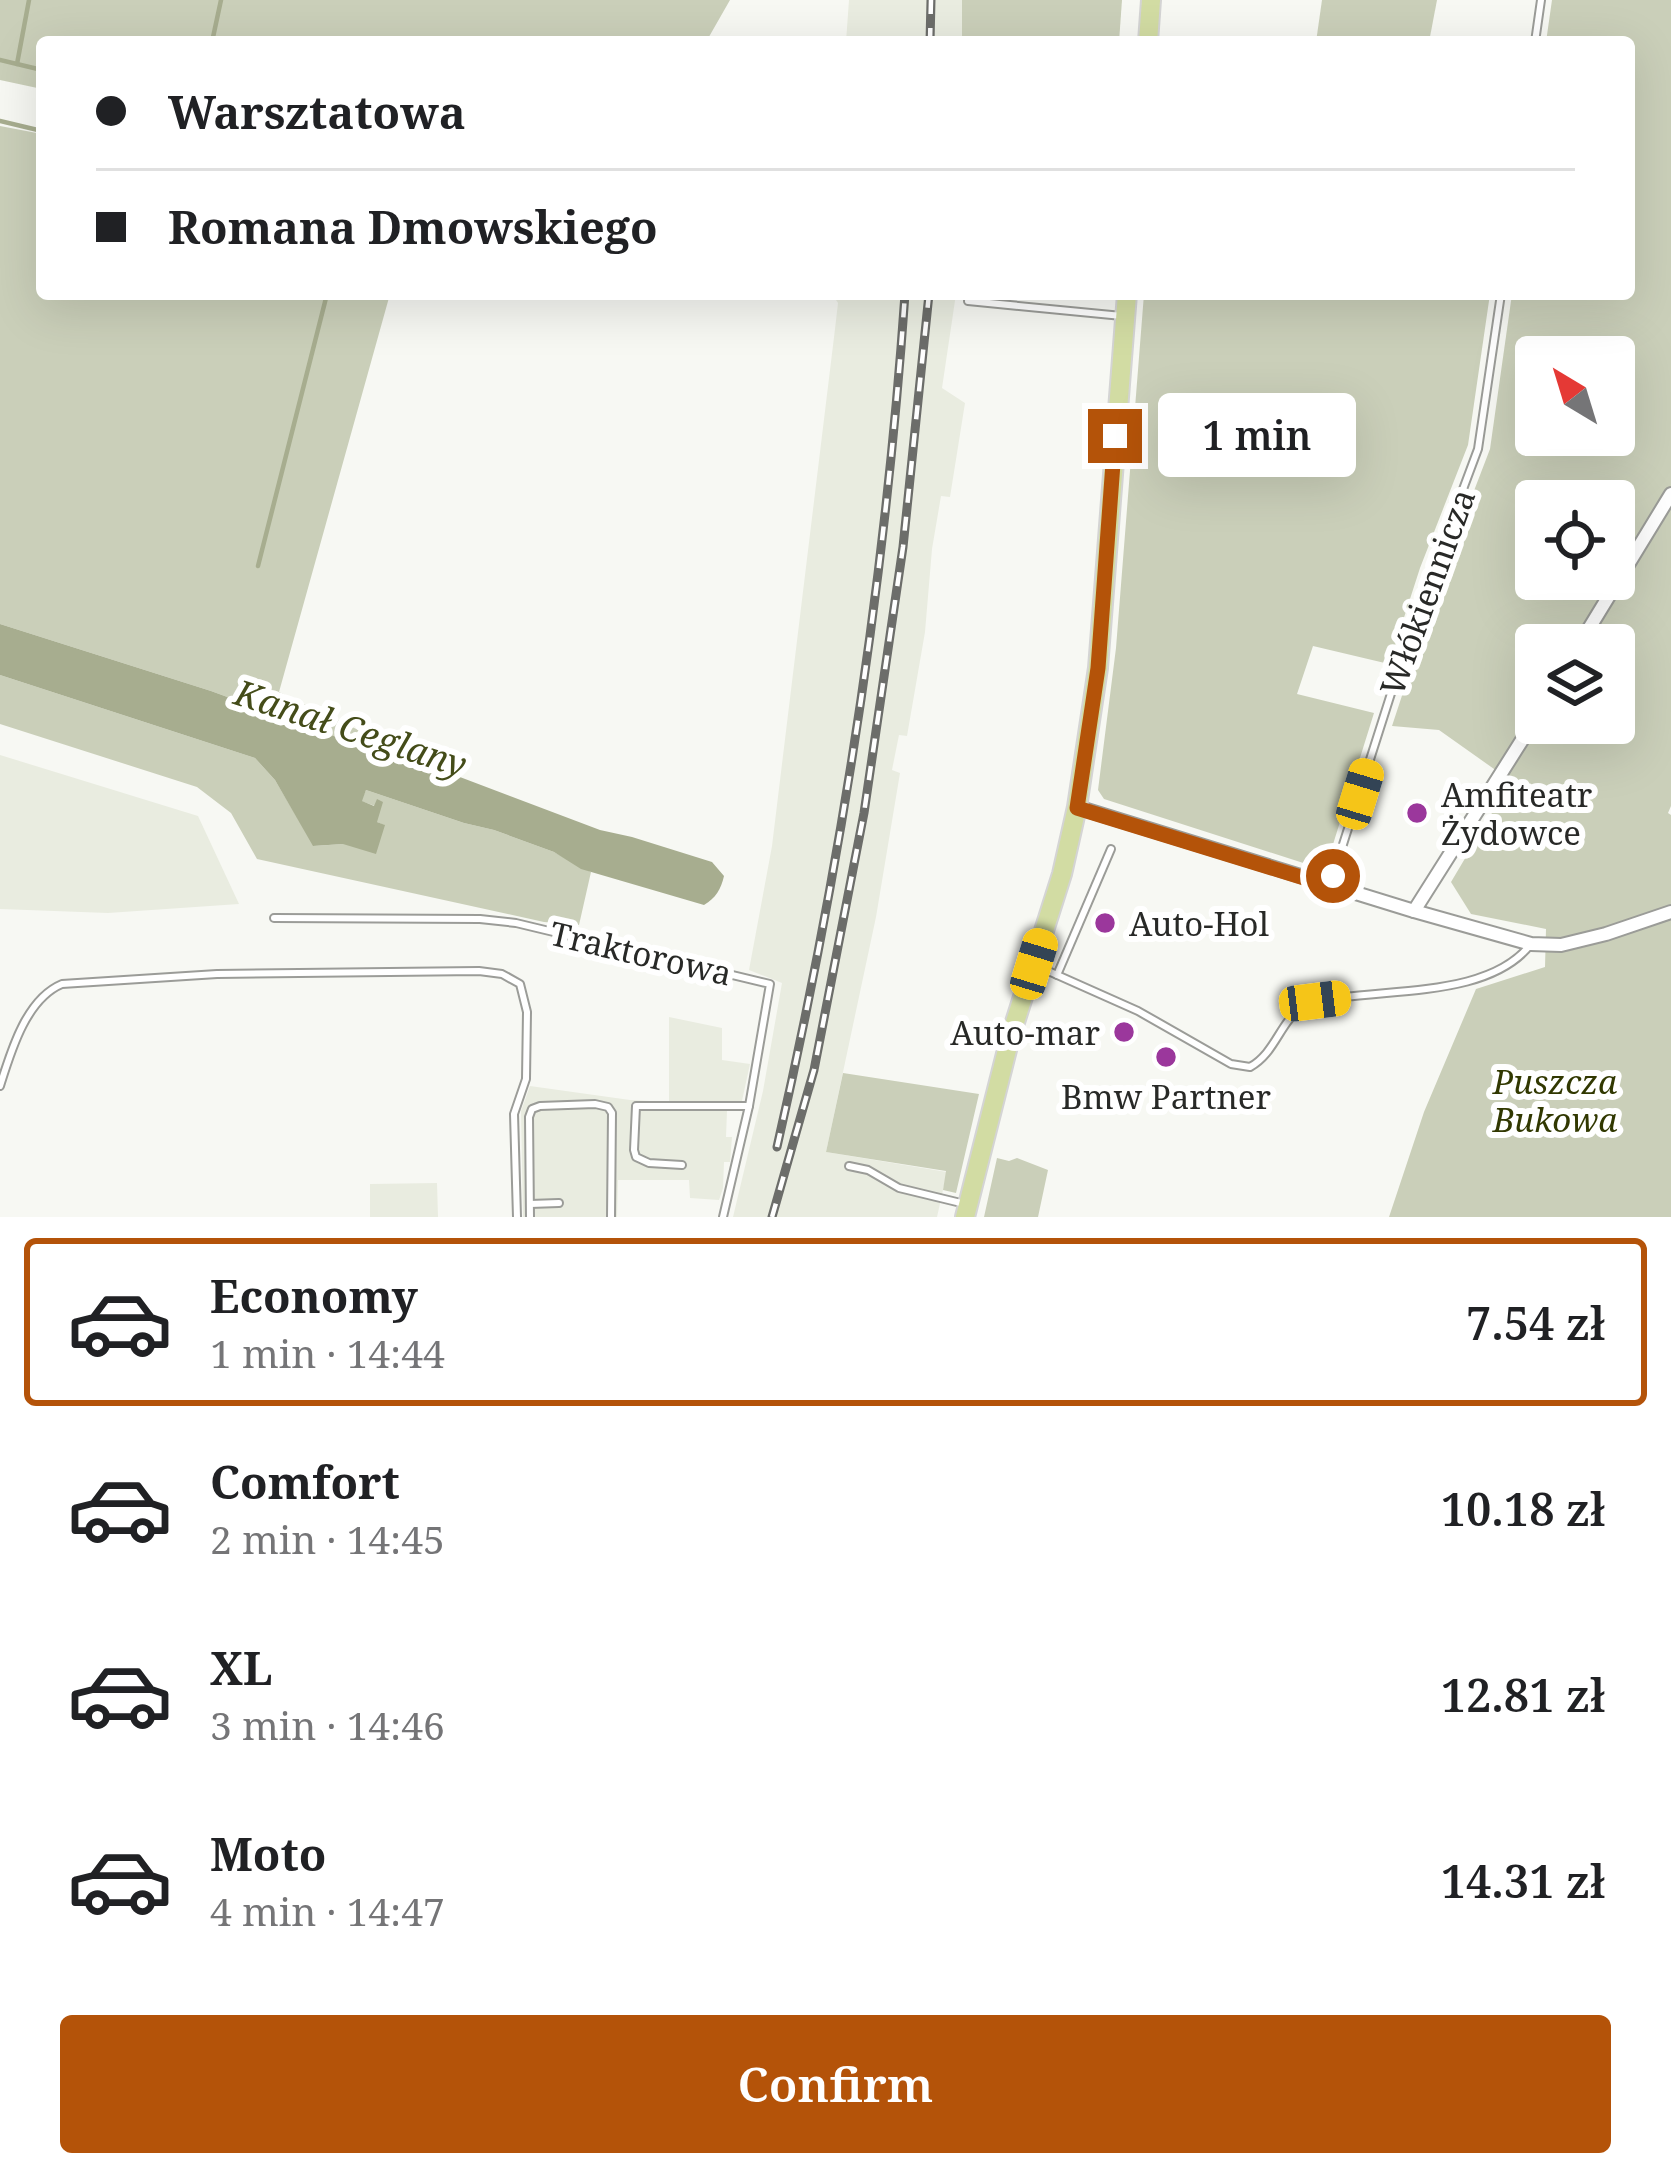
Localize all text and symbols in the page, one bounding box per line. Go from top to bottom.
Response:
text: Warsztatowa [168,81,466,142]
text: Romana Dmowskiego [168,196,658,257]
north arrow [1515,336,1635,456]
map controls [1515,336,1635,744]
callout: 1 min [1157,394,1355,478]
text: 1 min [1203,408,1311,461]
route end [1088,409,1142,463]
button: locate [1515,480,1635,600]
street label: Włókiennicza [1369,483,1485,701]
button: layers [1515,624,1635,744]
water label: Kanał Ceglany [228,667,473,789]
car [1332,754,1388,834]
place label: Amfiteatr Żydowce [1441,772,1593,855]
marker: Amfiteatr Żydowce [1404,800,1430,826]
route start [1306,849,1360,903]
place label: Auto-Hol [1129,901,1269,946]
street label: Traktorowa [546,910,736,996]
marker: Auto-Hol [1092,910,1118,936]
car [1006,924,1062,1004]
car [1277,979,1353,1023]
place label: Auto-mar [950,1010,1100,1055]
marker: Auto-mar [1111,1019,1137,1045]
marker: Bmw Partner [1153,1044,1179,1070]
park label: Puszcza Bukowa [1492,1059,1617,1142]
place label: Bmw Partner [1061,1074,1271,1119]
text: Economy [210,1265,418,1326]
icon: car [66,1268,174,1376]
text: 7.54 zł [1466,1292,1605,1353]
text: 1 min · 14:44 [210,1326,445,1379]
text: Comfort [210,1451,400,1512]
icon: car [66,1454,174,1562]
text: 10.18 zł [1441,1478,1605,1539]
text: 2 min · 14:45 [210,1512,445,1565]
text: XL [210,1637,272,1698]
icon: car [66,1640,174,1748]
text: 12.81 zł [1441,1664,1605,1725]
text: 3 min · 14:46 [210,1698,445,1751]
text: Moto [210,1823,326,1884]
icon: car [66,1826,174,1934]
text: 14.31 zł [1441,1850,1605,1911]
text: 4 min · 14:47 [210,1884,445,1937]
button: Confirm [60,2015,1611,2153]

